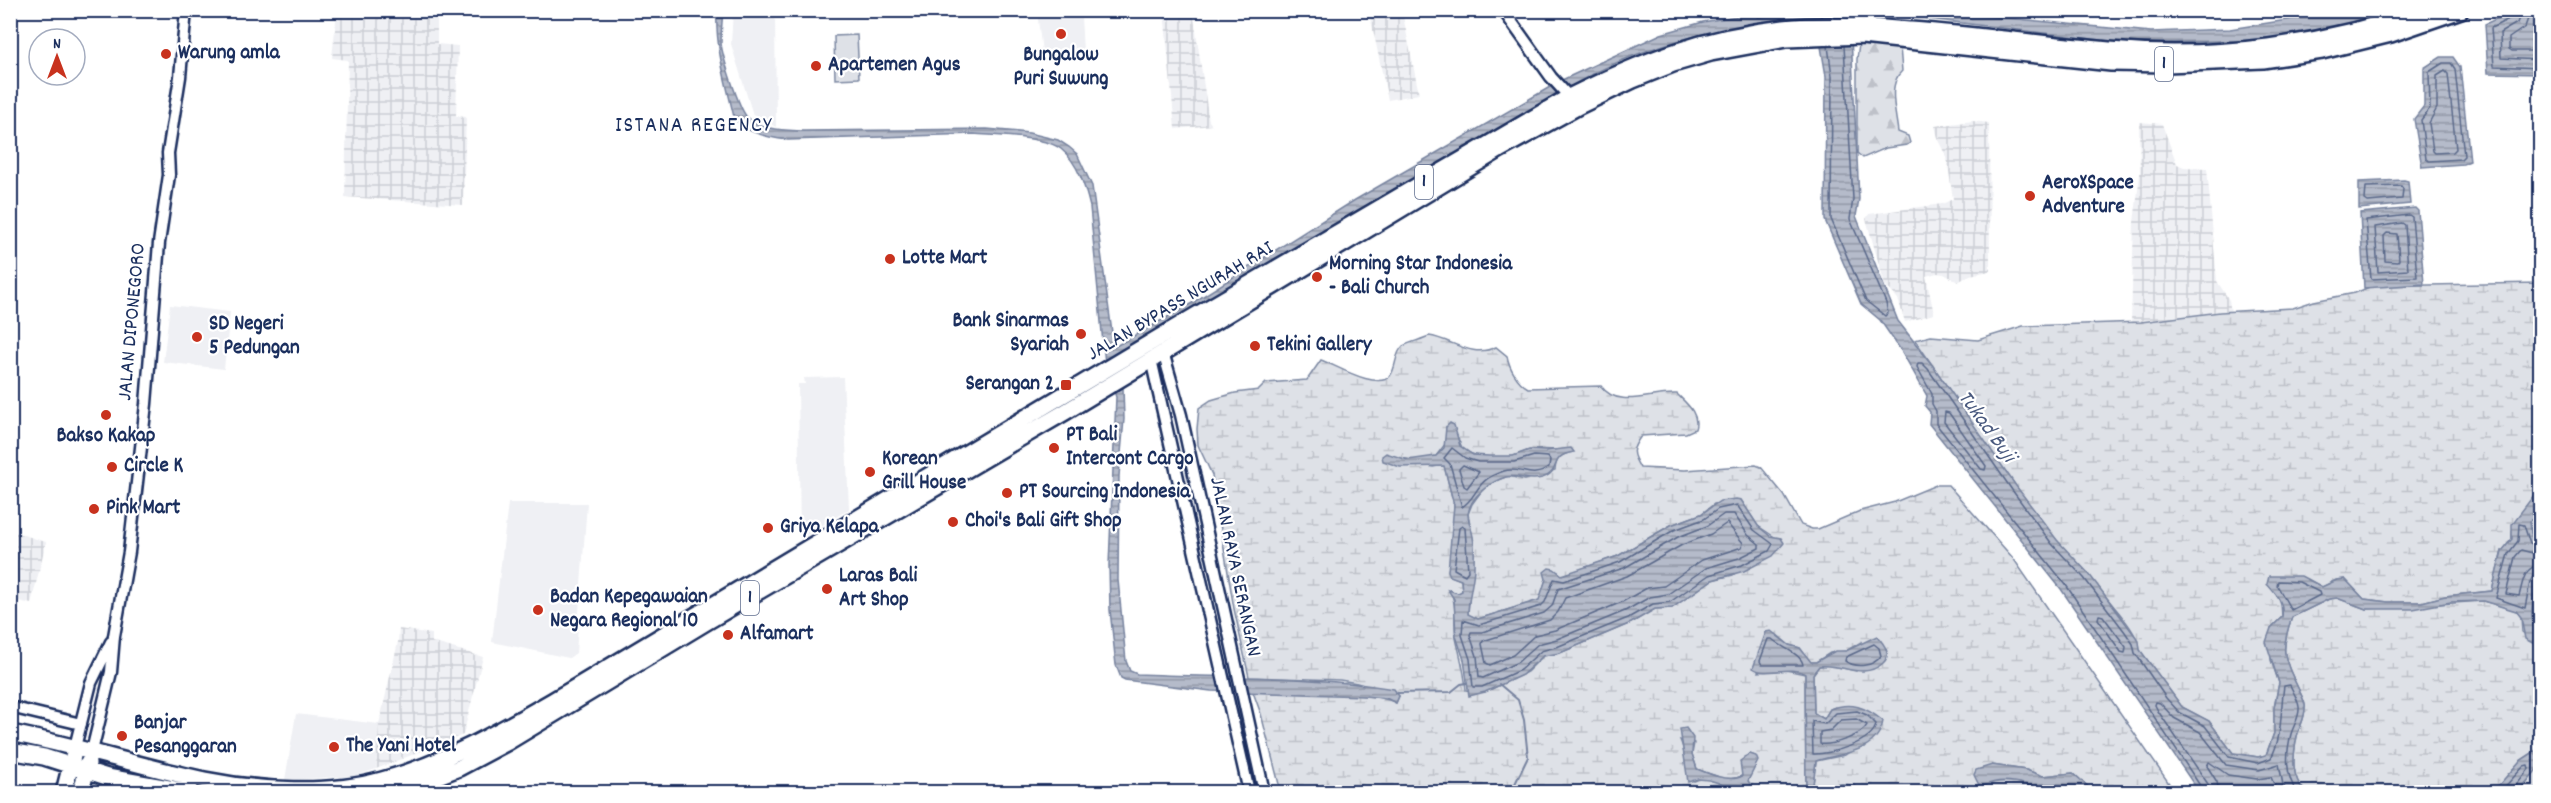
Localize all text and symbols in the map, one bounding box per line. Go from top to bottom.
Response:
north arrow [27,27,87,87]
marker: Bungalow Puri Suwung [1054,27,1068,41]
text: N [53,33,61,56]
place label: Warung amla [178,39,281,69]
place label: Bungalow Puri Suwung [1014,41,1108,95]
marker: Warung amla [159,47,173,61]
road number: 1 [2155,47,2173,81]
place label: Apartemen Agus [828,51,961,81]
marker: Apartemen Agus [809,59,823,73]
district label: ISTANA REGENCY [615,111,773,142]
road number: 1 [1415,165,1433,199]
place label: AeroXSpace Adventure [2042,169,2134,223]
marker: AeroXSpace Adventure [2023,189,2037,203]
street label: JALAN BYPASS NGURAH RAI [1082,234,1280,370]
street label: JALAN DIPONEGORO [111,242,155,402]
place label: Lotte Mart [902,244,987,274]
place label: Morning Star Indonesia - Bali Church [1329,250,1513,304]
marker: Lotte Mart [883,252,897,266]
marker: Morning Star Indonesia - Bali Church [1310,270,1324,284]
place label: Bank Sinarmas Syariah [953,307,1069,361]
place label: SD Negeri 5 Pedungan [209,310,300,364]
marker: Bank Sinarmas Syariah [1074,327,1088,341]
marker: SD Negeri 5 Pedungan [190,330,204,344]
place label: Tekini Gallery [1267,331,1373,361]
marker: Tekini Gallery [1248,339,1262,353]
place label: Serangan 2 [965,370,1054,400]
marker: Serangan 2 [1059,378,1073,392]
water label: Tukad Buji [1949,384,2025,472]
marker: Bakso Kakap [99,408,113,422]
place label: PT Bali Intercont Cargo [1066,421,1194,475]
place label: Bakso Kakap [56,422,156,452]
marker: PT Bali Intercont Cargo [1047,441,1061,455]
place label: Korean Grill House [882,445,966,499]
place label: Circle K [124,452,183,482]
marker: Circle K [105,460,119,474]
marker: Korean Grill House [863,465,877,479]
street label: JALAN RAYA SERANGAN [1200,474,1268,660]
place label: PT Sourcing Indonesia [1019,478,1191,508]
marker: PT Sourcing Indonesia [1000,486,1014,500]
place label: Pink Mart [106,494,180,524]
marker: Pink Mart [87,502,101,516]
place label: Choi's Bali Gift Shop [965,507,1122,537]
place label: Griya Kelapa [780,513,880,543]
marker: Choi's Bali Gift Shop [946,515,960,529]
marker: Griya Kelapa [761,521,775,535]
place label: Laras Bali Art Shop [839,562,918,616]
road number: 1 [741,581,759,615]
marker: Laras Bali Art Shop [820,582,834,596]
place label: Badan Kepegawaian Negara Regional 10 [550,583,708,637]
marker: Badan Kepegawaian Negara Regional 10 [531,603,545,617]
place label: Alfamart [740,620,814,650]
marker: Alfamart [721,628,735,642]
place label: Banjar Pesanggaran [134,709,237,763]
marker: Banjar Pesanggaran [115,729,129,743]
place label: The Yani Hotel [346,732,457,762]
marker: The Yani Hotel [327,740,341,754]

